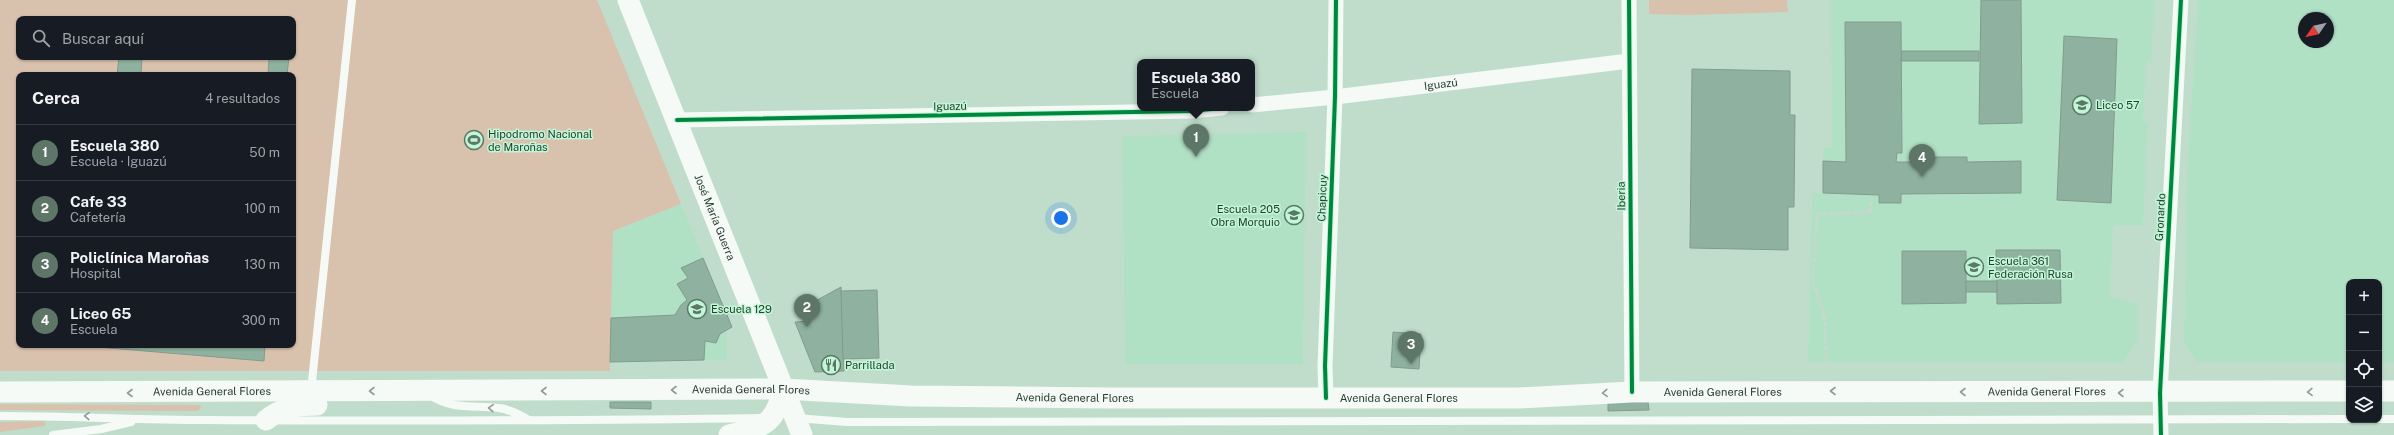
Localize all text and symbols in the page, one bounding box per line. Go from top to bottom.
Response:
north arrow [2298,12,2334,48]
search box [16,16,296,60]
icon: search [30,27,52,49]
text: Buscar aquí [62,30,144,47]
popup [1137,59,1255,111]
text: Escuela 380 [1151,69,1241,86]
street label: Iguazú [1423,76,1458,92]
text: Escuela [1151,86,1199,101]
text: Cerca [32,88,80,108]
text: 4 resultados [205,91,280,106]
school or university icon: Liceo 57 [2071,94,2093,116]
place label: Liceo 57 [2096,99,2140,111]
street label: Iguazú [933,100,967,112]
pin: 1 [1183,124,1209,157]
place label: Hipodromo Nacional de Maroñas [488,128,592,153]
sports icon: Hipodromo Nacional de Maroñas [463,129,485,151]
text: Escuela 380 [70,137,159,154]
pin: 4 [1909,144,1935,177]
text: 1 [42,145,48,160]
text: 50 m [249,145,280,160]
text: Escuela · Iguazú [70,154,167,169]
street label: José María Guerra [692,172,738,262]
street label: Chapicuy [1315,174,1329,222]
street label: Iberia [1615,181,1627,211]
text: Cafe 33 [70,193,127,210]
street label: Gronardo [2153,193,2167,241]
text: 2 [41,201,49,216]
text: 100 m [244,201,280,216]
place label: Escuela 205 Obra Morquio [1211,203,1280,228]
school or university icon: Escuela 205 Obra Morquio [1283,204,1305,226]
your location [1051,208,1071,228]
text: Cafetería [70,210,126,225]
text: Policlínica Maroñas [70,249,209,266]
place label: Escuela 361 Federación Rusa [1988,255,2073,280]
school or university icon: Escuela 361 Federación Rusa [1963,256,1985,278]
text: 3 [41,257,49,272]
text: 130 m [244,257,280,272]
text: Hospital [70,266,121,281]
map controls [2346,279,2382,423]
button: + [2346,279,2382,315]
pin: 2 [794,294,820,327]
school or university icon: Escuela 129 [686,298,708,320]
place label: Escuela 129 [711,303,772,315]
text: Liceo 65 [70,305,132,322]
text: 4 [41,313,49,328]
text: 300 m [242,313,280,328]
button: − [2346,315,2382,351]
text: Escuela [70,322,118,337]
pin: 3 [1398,331,1424,364]
button: locate [2346,351,2382,387]
restaurant icon: Parrillada [820,354,842,376]
place label: Parrillada [845,359,895,371]
street label: Avenida General Flores [692,383,811,396]
street label: Avenida General Flores [153,385,272,397]
street label: Avenida General Flores [1987,385,2106,398]
one-way arrow [541,386,547,395]
one-way arrow [671,386,677,394]
street label: Avenida General Flores [1663,386,1782,398]
one-way arrow [369,387,375,395]
one-way arrow [1830,387,1836,395]
one-way arrow [2307,387,2313,396]
button: layers [2346,387,2382,423]
one-way arrow [1960,388,1966,396]
one-way arrow [127,389,133,397]
one-way arrow [1602,389,1608,398]
one-way arrow [2118,389,2124,397]
street label: Avenida General Flores [1016,391,1134,404]
street label: Avenida General Flores [1340,392,1458,404]
one-way arrow [488,403,494,412]
one-way arrow [84,412,90,421]

